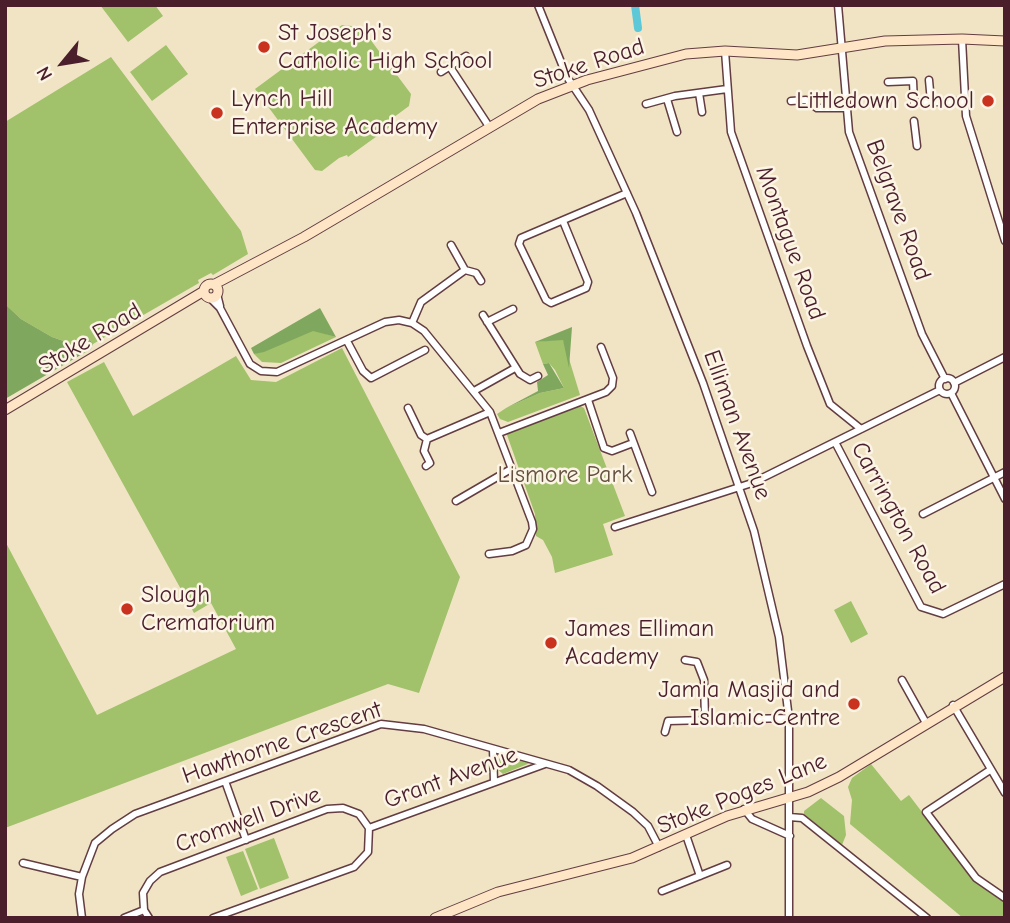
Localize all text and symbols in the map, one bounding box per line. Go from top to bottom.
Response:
place label: St Joseph's Catholic High School [278,19,493,75]
north arrow [28,28,98,98]
street label: Stoke Road [530,33,648,95]
marker: St Joseph's Catholic High School [256,39,272,55]
text: N [32,63,57,84]
place label: Lynch Hill Enterprise Academy [231,85,437,141]
place label: Littledown School [796,87,974,115]
marker: Littledown School [980,93,996,109]
marker: Lynch Hill Enterprise Academy [209,105,225,121]
street label: Belgrave Road [859,136,937,284]
street label: Montague Road [749,162,831,324]
street label: Stoke Road [33,297,147,381]
street label: Elliman Avenue [697,346,777,504]
street label: Carrington Road [844,437,952,599]
park label: Lismore Park [497,461,633,489]
place label: Slough Crematorium [141,581,275,637]
marker: Slough Crematorium [119,601,135,617]
place label: James Elliman Academy [565,615,714,671]
marker: James Elliman Academy [543,635,559,651]
place label: Jamia Masjid and Islamic Centre [658,676,840,732]
street label: Hawthorne Crescent [179,695,385,791]
marker: Jamia Masjid and Islamic Centre [846,696,862,712]
street label: Grant Avenue [380,741,522,815]
street label: Stoke Poges Lane [653,747,831,841]
street label: Cromwell Drive [171,780,325,860]

